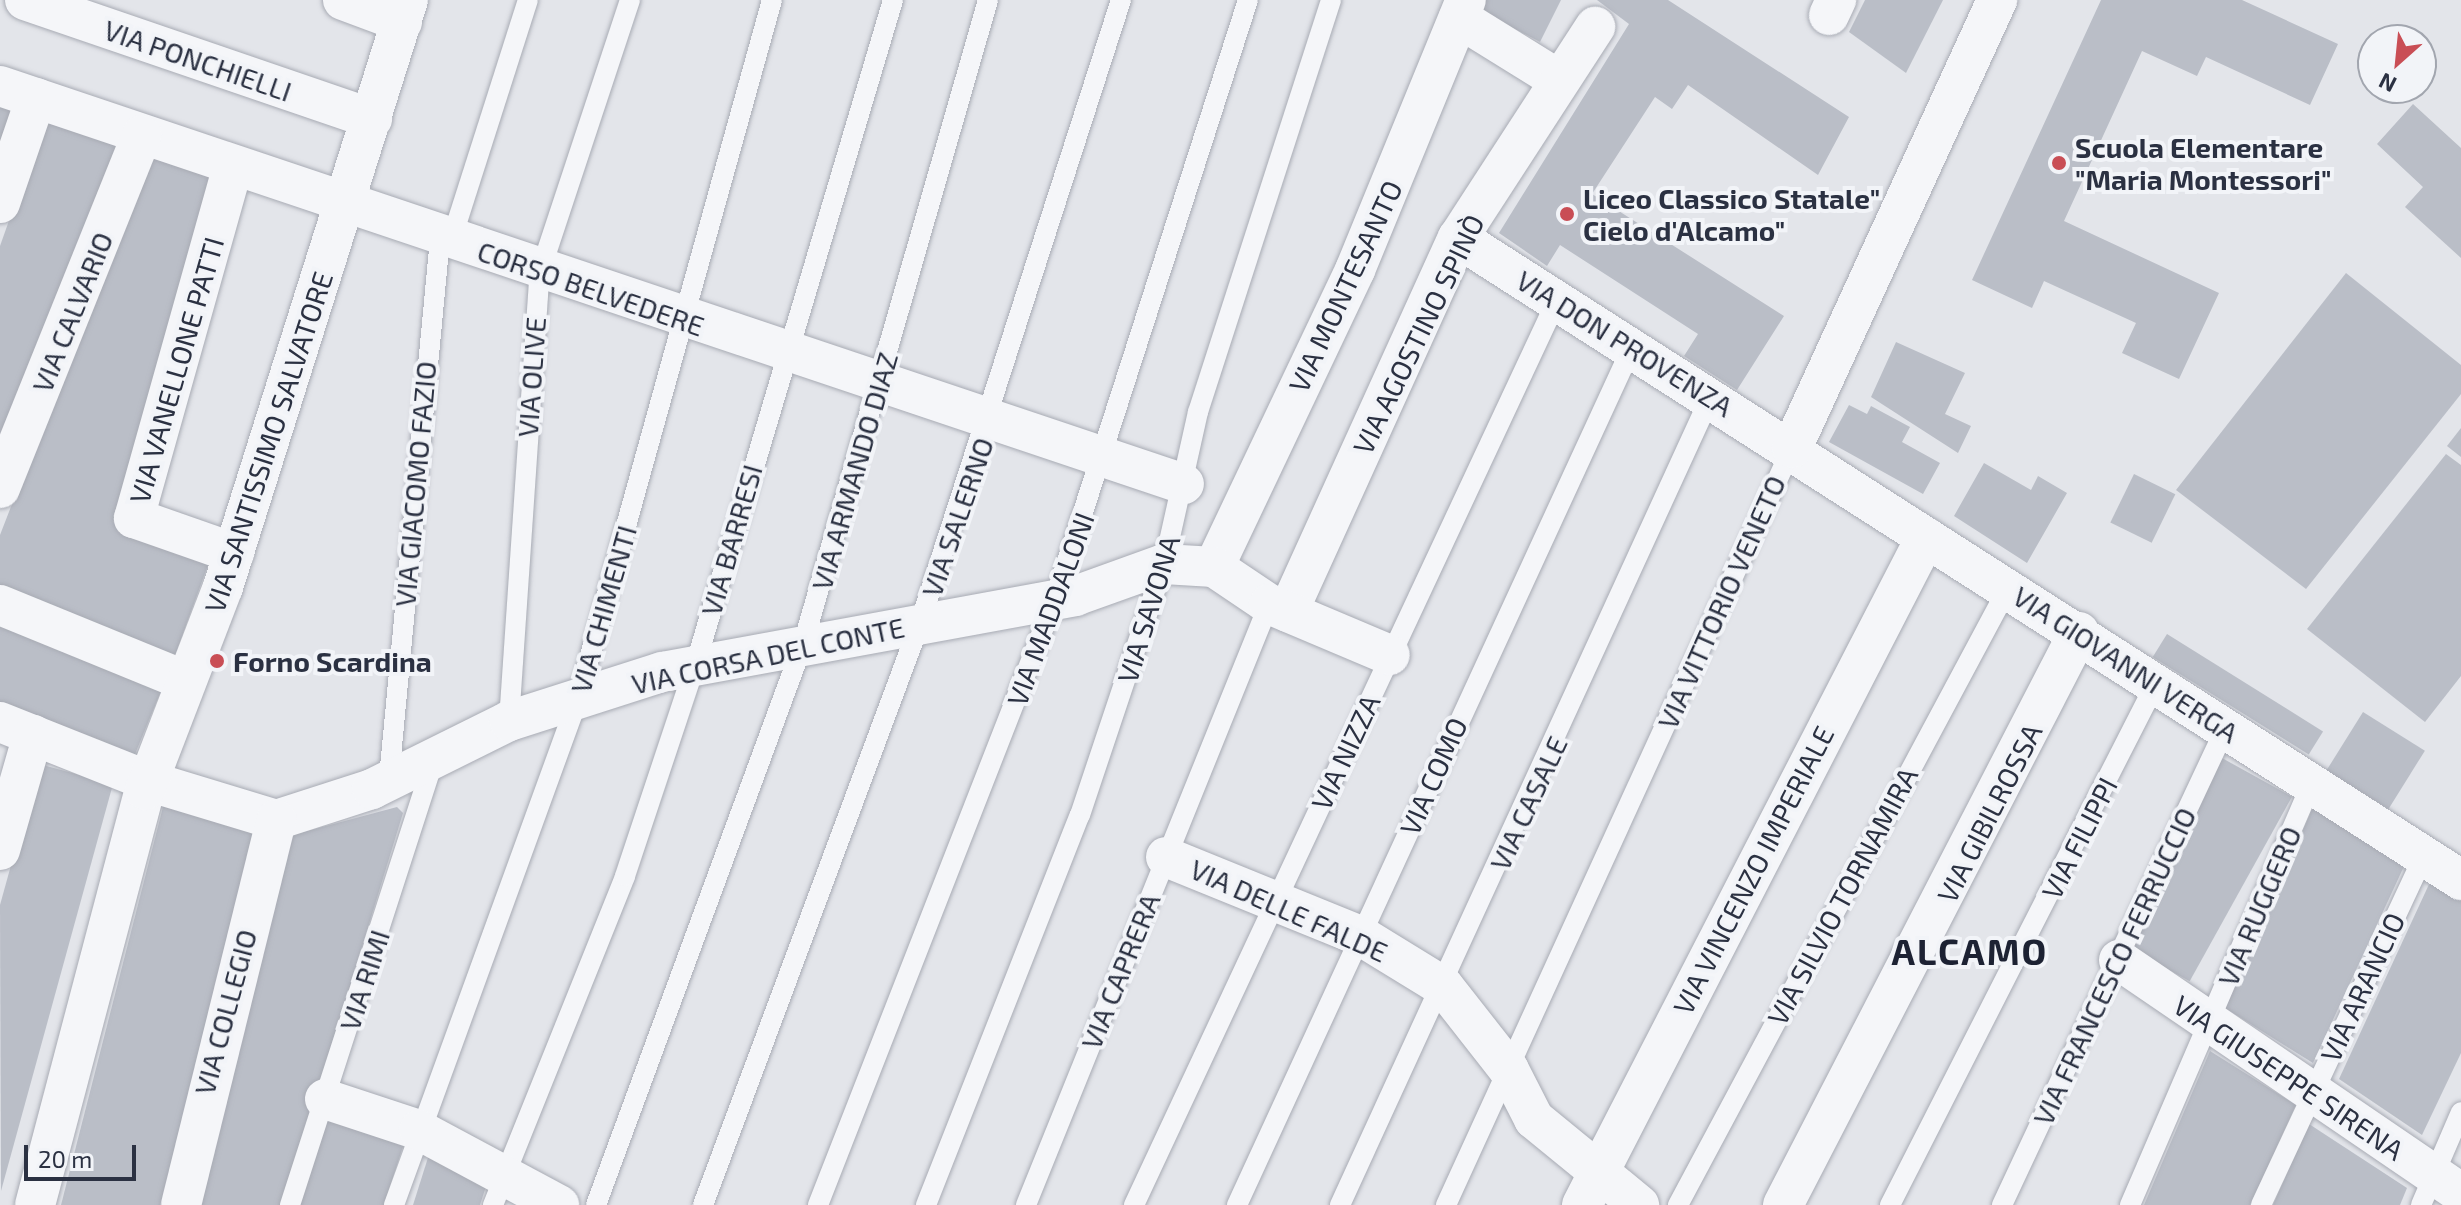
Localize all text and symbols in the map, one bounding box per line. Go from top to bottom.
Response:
street label: VIA PONCHIELLI [99,12,297,108]
north arrow [2357,24,2437,104]
text: N [2374,68,2400,99]
place label: Scuola Elementare "Maria Montessori" [2075,130,2331,196]
marker: Scuola Elementare "Maria Montessori" [2050,154,2068,172]
street label: VIA MONTESANTO [1281,174,1409,398]
place label: Liceo Classico Statale" Cielo d'Alcamo" [1583,181,1880,247]
marker: Liceo Classico Statale" Cielo d'Alcamo" [1558,205,1576,223]
street label: VIA AGOSTINO SPINÒ [1345,208,1491,460]
street label: VIA CALVARIO [25,227,119,397]
street label: VIA VANELLONE PATTI [122,232,230,508]
street label: CORSO BELVEDERE [473,233,709,343]
street label: VIA DON PROVENZA [1510,263,1740,423]
street label: VIA SANTISSIMO SALVATORE [197,267,339,617]
street label: VIA OLIVE [510,315,552,439]
street label: VIA ARMANDO DIAZ [804,348,904,594]
street label: VIA GIACOMO FAZIO [387,359,443,609]
street label: VIA SALERNO [914,433,1000,601]
street label: VIA BARRESI [693,460,769,620]
street label: VIA VITTORIO VENETO [1650,469,1792,735]
street label: VIA MADDALONI [999,507,1101,711]
street label: VIA CHIMENTI [563,521,643,697]
street label: VIA SAVONA [1110,531,1186,687]
street label: VIA GIOVANNI VERGA [2007,578,2245,750]
street label: VIA CORSA DEL CONTE [628,609,908,701]
place label: Forno Scardina [233,644,432,678]
marker: Forno Scardina [208,652,226,670]
street label: VIA NIZZA [1304,689,1386,815]
street label: VIA COMO [1392,712,1474,840]
street label: VIA GIBILROSSA [1929,718,2049,908]
street label: VIA VINCENZO IMPERIALE [1665,720,1841,1020]
street label: VIA CASALE [1482,730,1574,876]
street label: VIA SILVIO TORNAMIRA [1760,761,1924,1031]
street label: VIA FILIPPI [2034,771,2124,905]
street label: VIA FRANCESCO FERRUCCIO [2025,802,2203,1130]
street label: VIA RUGGERO [2210,821,2308,991]
street label: VIA DELLE FALDE [1185,851,1393,969]
street label: VIA CAPRERA [1073,888,1167,1054]
street label: VIA ARANCIO [2313,907,2411,1067]
street label: VIA COLLEGIO [187,925,263,1099]
street label: VIA RIMI [332,925,396,1035]
district label: ALCAMO [1892,929,2048,973]
street label: VIA GIUSEPPE SIRENA [2167,987,2411,1167]
scale bar [28,1129,140,1179]
text: 20 m [38,1144,92,1173]

